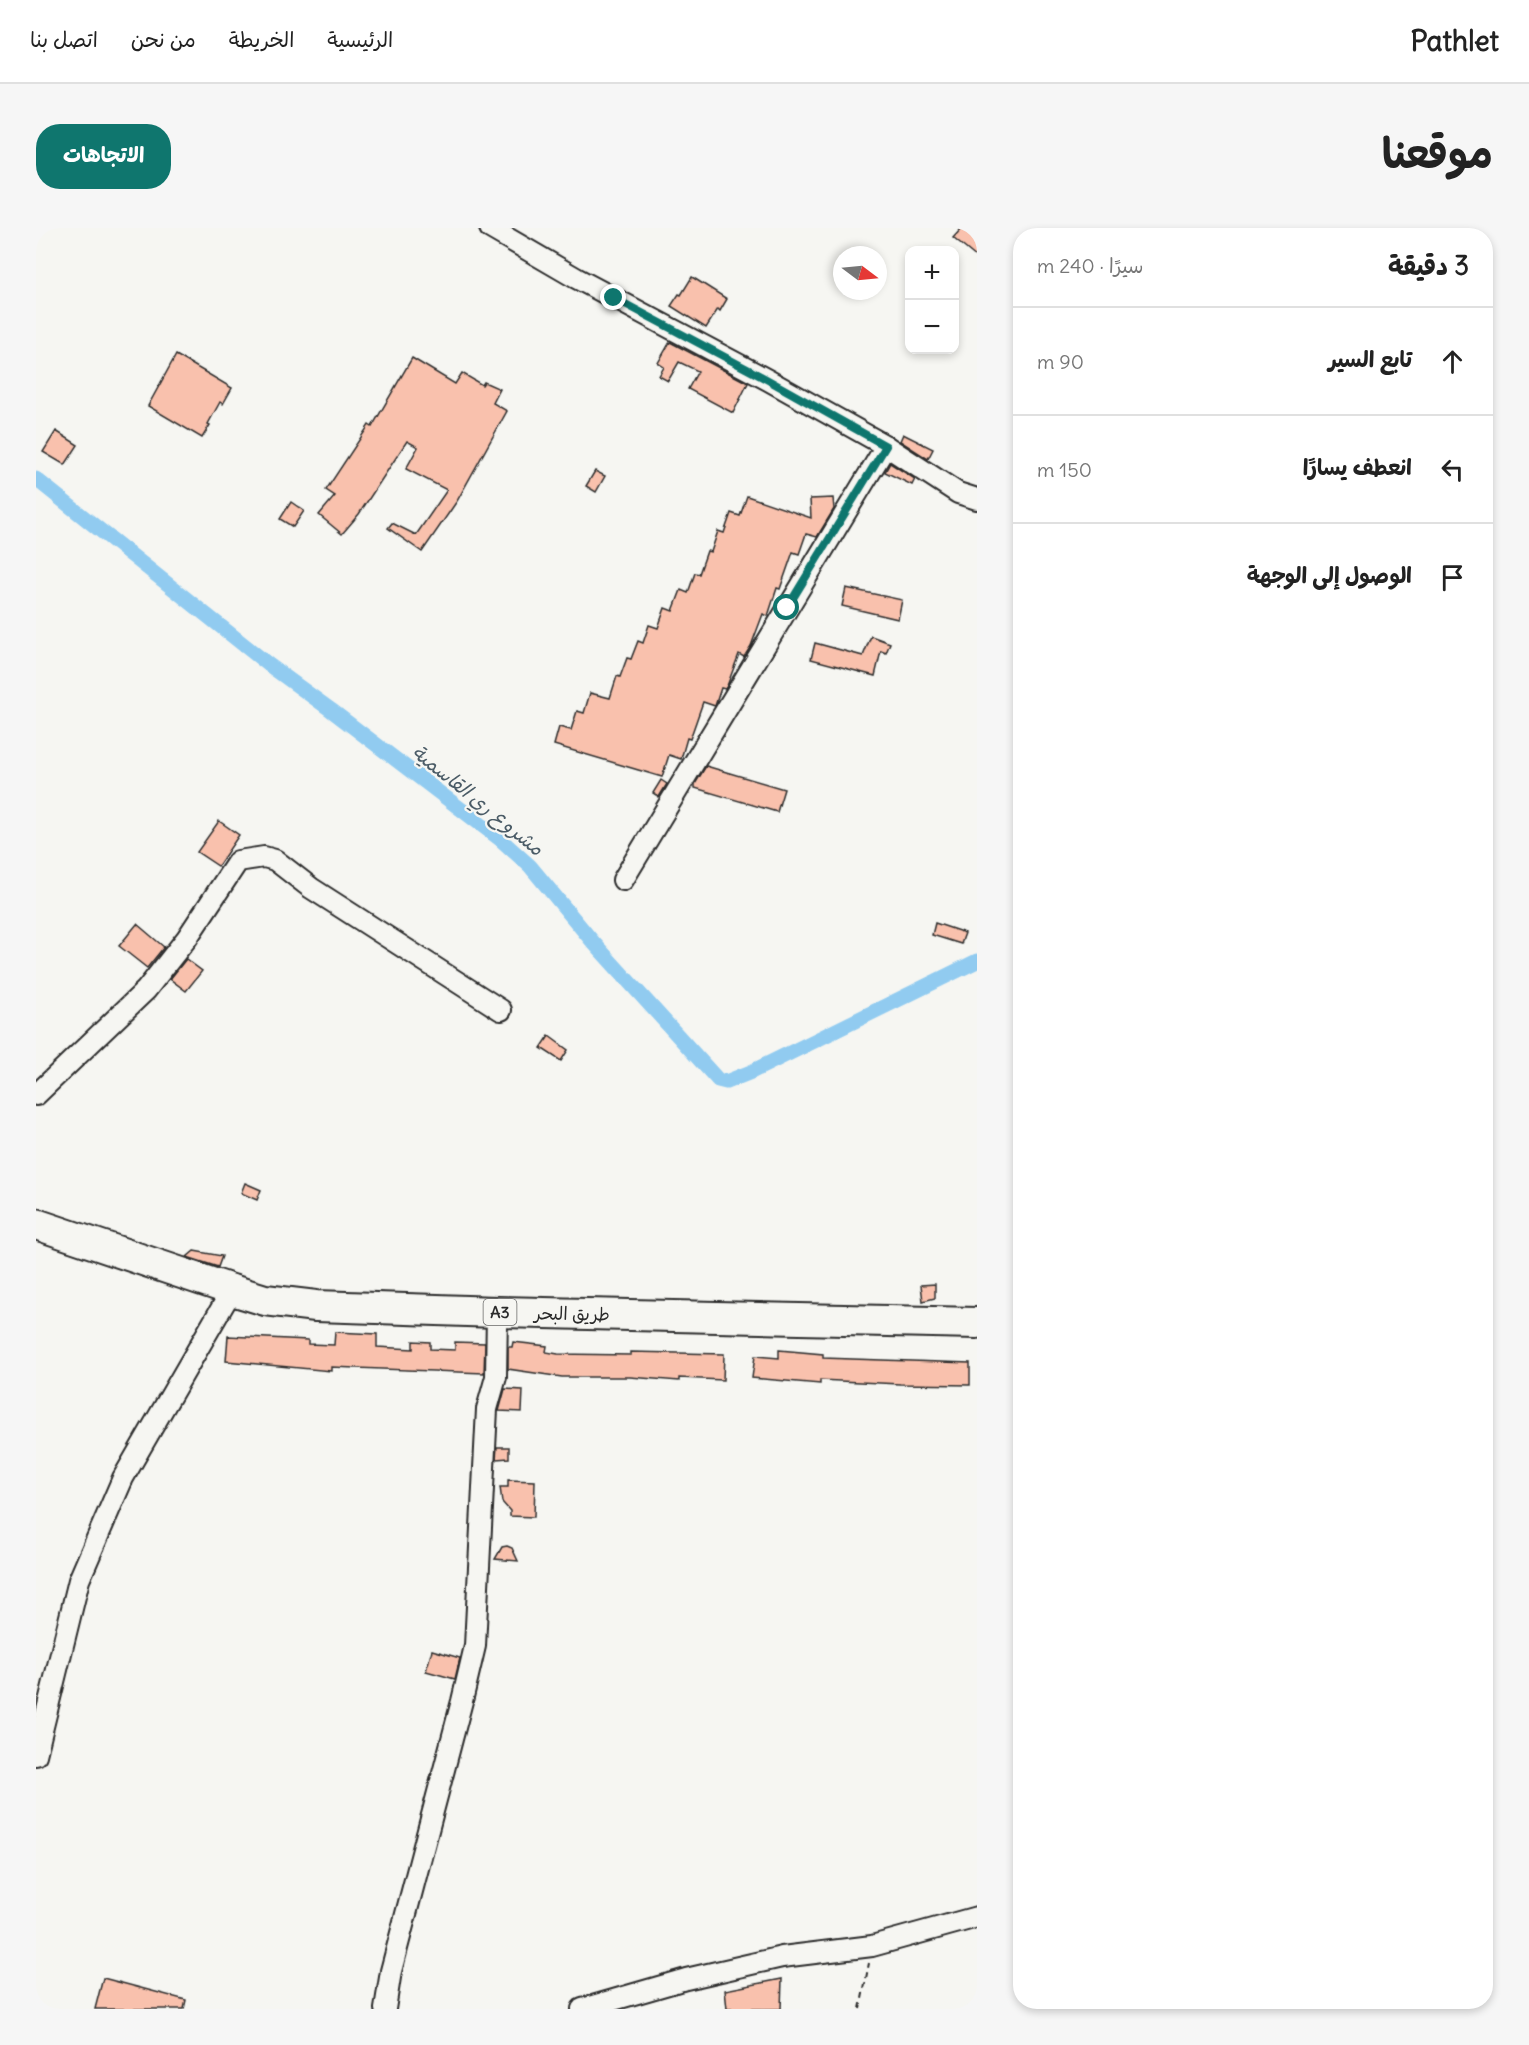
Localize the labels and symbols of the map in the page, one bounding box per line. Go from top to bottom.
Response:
north arrow [833,246,887,300]
route end [600,284,626,310]
route start [773,594,799,620]
water label: مشروع ري القاسمية [406,739,549,863]
road number: A3 [484,1299,516,1325]
street label: طريق البحر [532,1301,610,1326]

